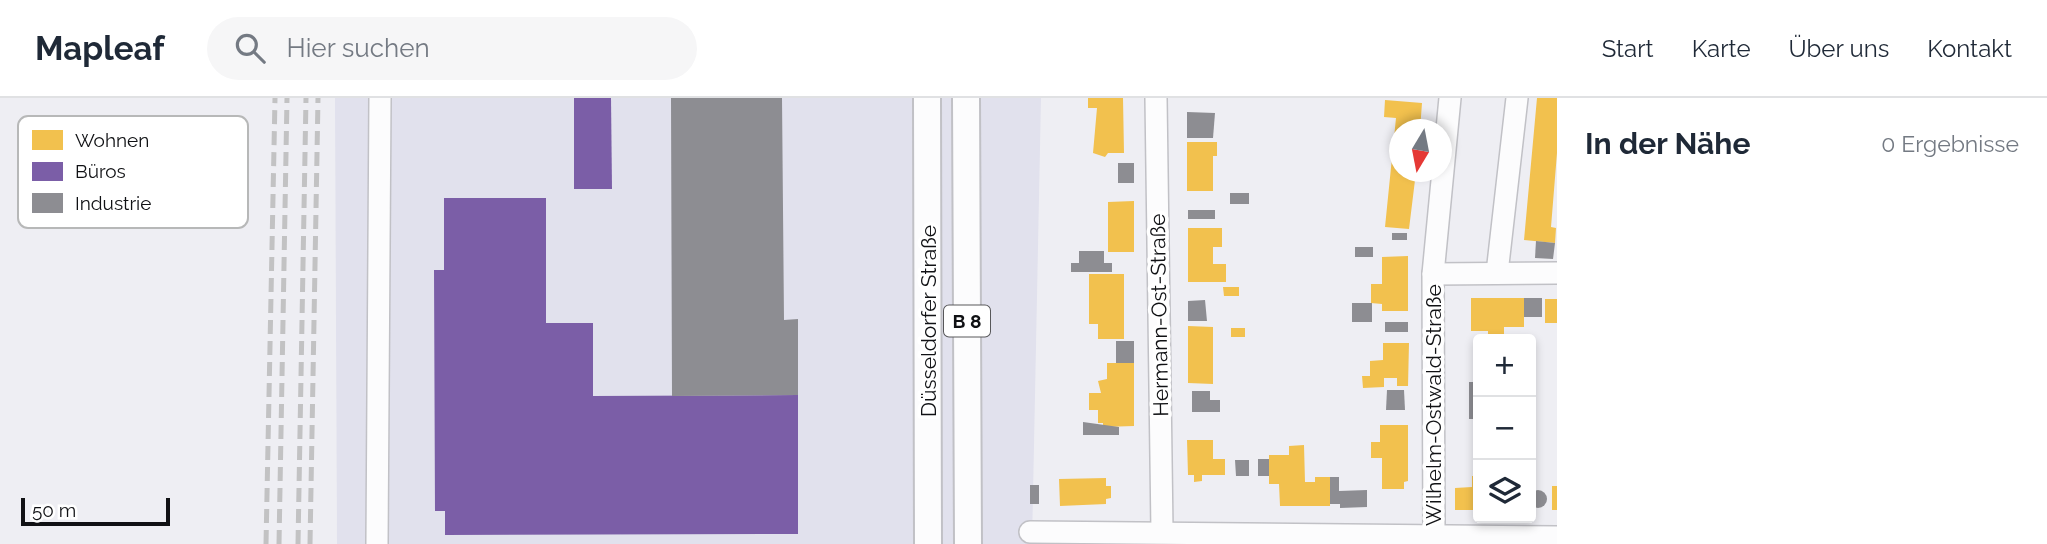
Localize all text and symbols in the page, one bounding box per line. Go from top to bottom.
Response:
search box [207,17,697,80]
text: Mapleaf [35,29,165,68]
icon: search [231,29,269,67]
text: Hier suchen [287,33,430,63]
text: Start [1602,34,1654,63]
text: Karte [1692,34,1751,63]
text: Über uns [1789,34,1889,63]
text: Kontakt [1927,34,2012,63]
legend [18,116,248,228]
north arrow [1389,119,1452,182]
text: In der Nähe [1585,126,1750,161]
text: Wohnen [75,129,149,151]
text: 0 Ergebnisse [1881,130,2019,157]
text: Büros [75,160,126,182]
text: Industrie [75,192,151,214]
street label: Hermann-Ost-Straße [1145,213,1173,417]
street label: Düsseldorfer Straße [916,225,941,417]
street label: Wilhelm-Ostwald-Straße [1421,284,1446,526]
road number: B 8 [944,306,990,336]
map controls [1473,334,1536,523]
button: + [1473,334,1536,397]
button: − [1473,397,1536,460]
button: layers [1473,460,1536,523]
scale bar [21,495,170,527]
text: 50 m [32,499,76,521]

